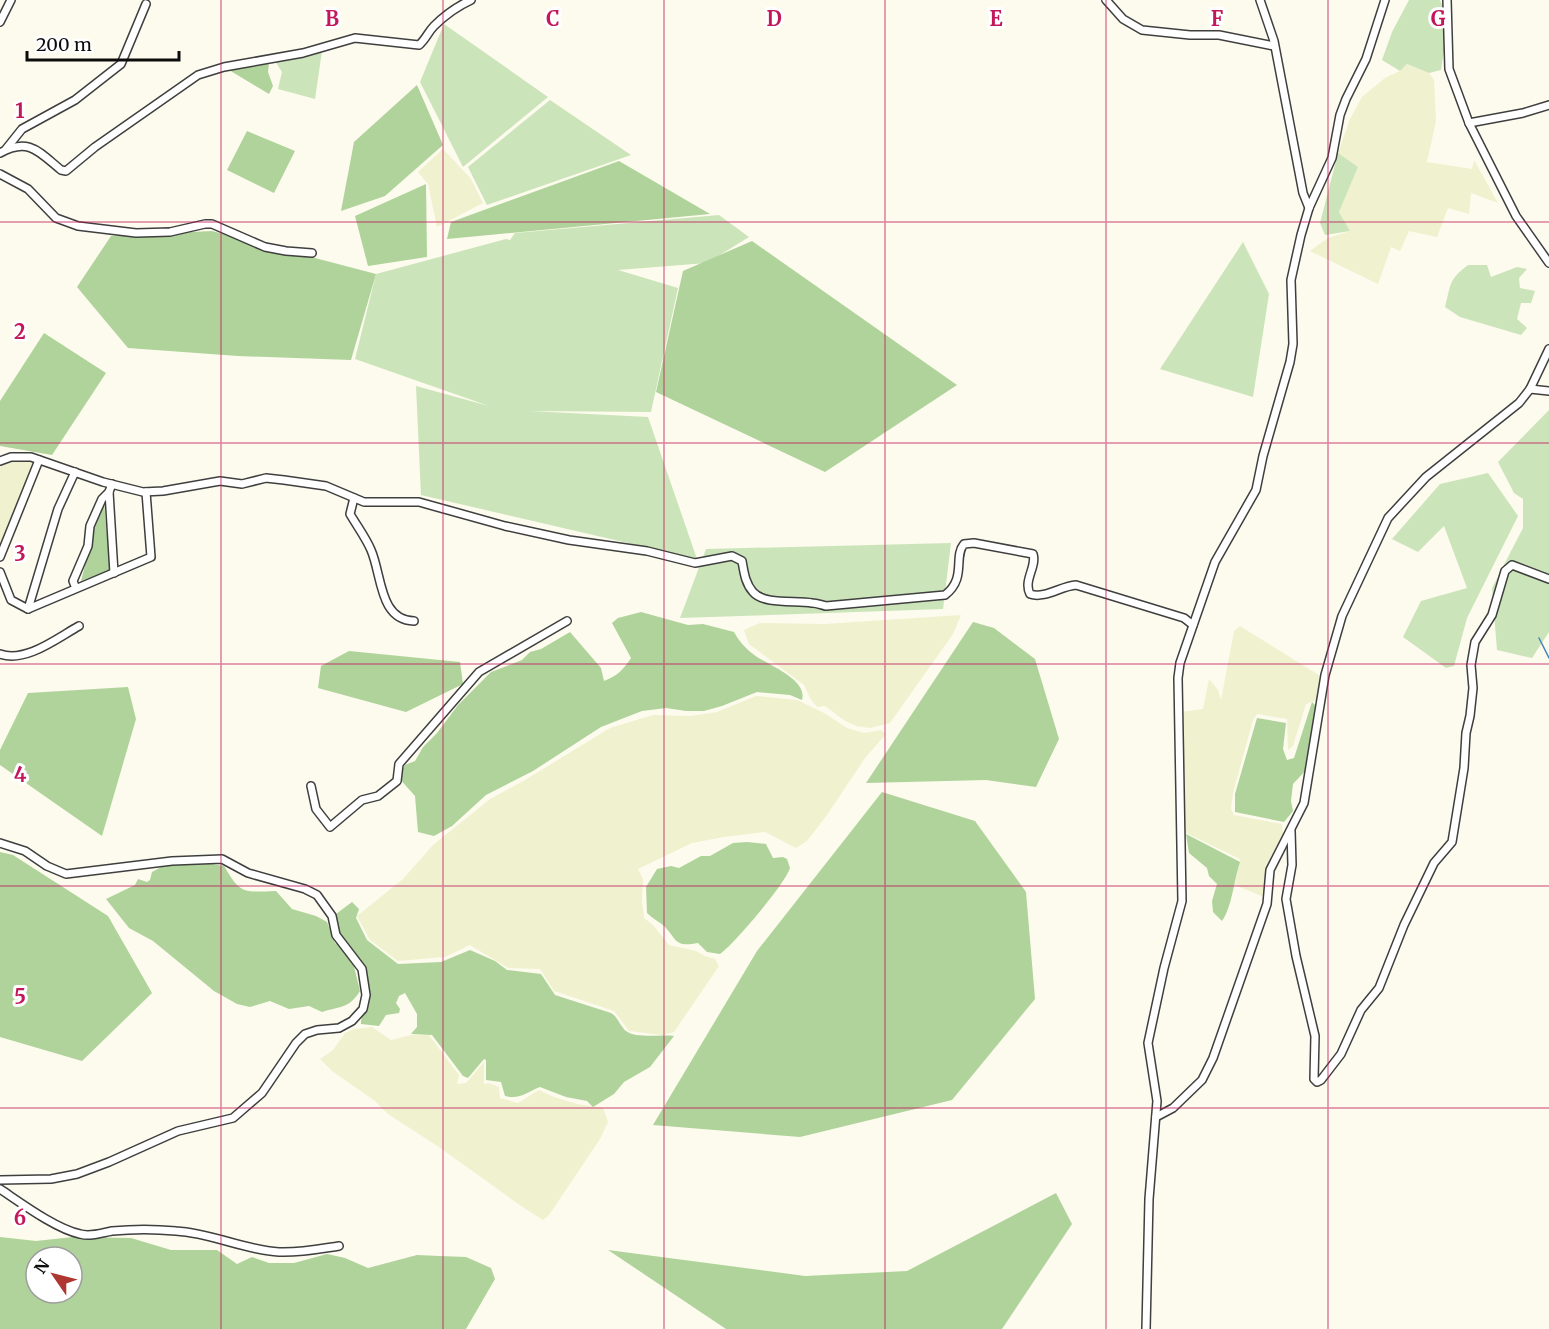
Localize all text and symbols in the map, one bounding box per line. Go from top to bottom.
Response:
text: B [325,6,339,31]
text: C [546,6,560,31]
text: D [766,6,782,31]
text: E [989,6,1003,31]
text: F [1211,6,1224,31]
text: G [1431,6,1446,31]
scale bar [27,24,178,62]
text: 200 m [36,33,92,56]
text: 1 [15,98,25,123]
text: 2 [14,319,26,344]
text: 3 [14,541,26,566]
text: 4 [14,762,27,787]
text: 5 [14,984,26,1009]
text: 6 [14,1205,26,1230]
north arrow [24,1245,84,1305]
text: N [30,1255,54,1277]

